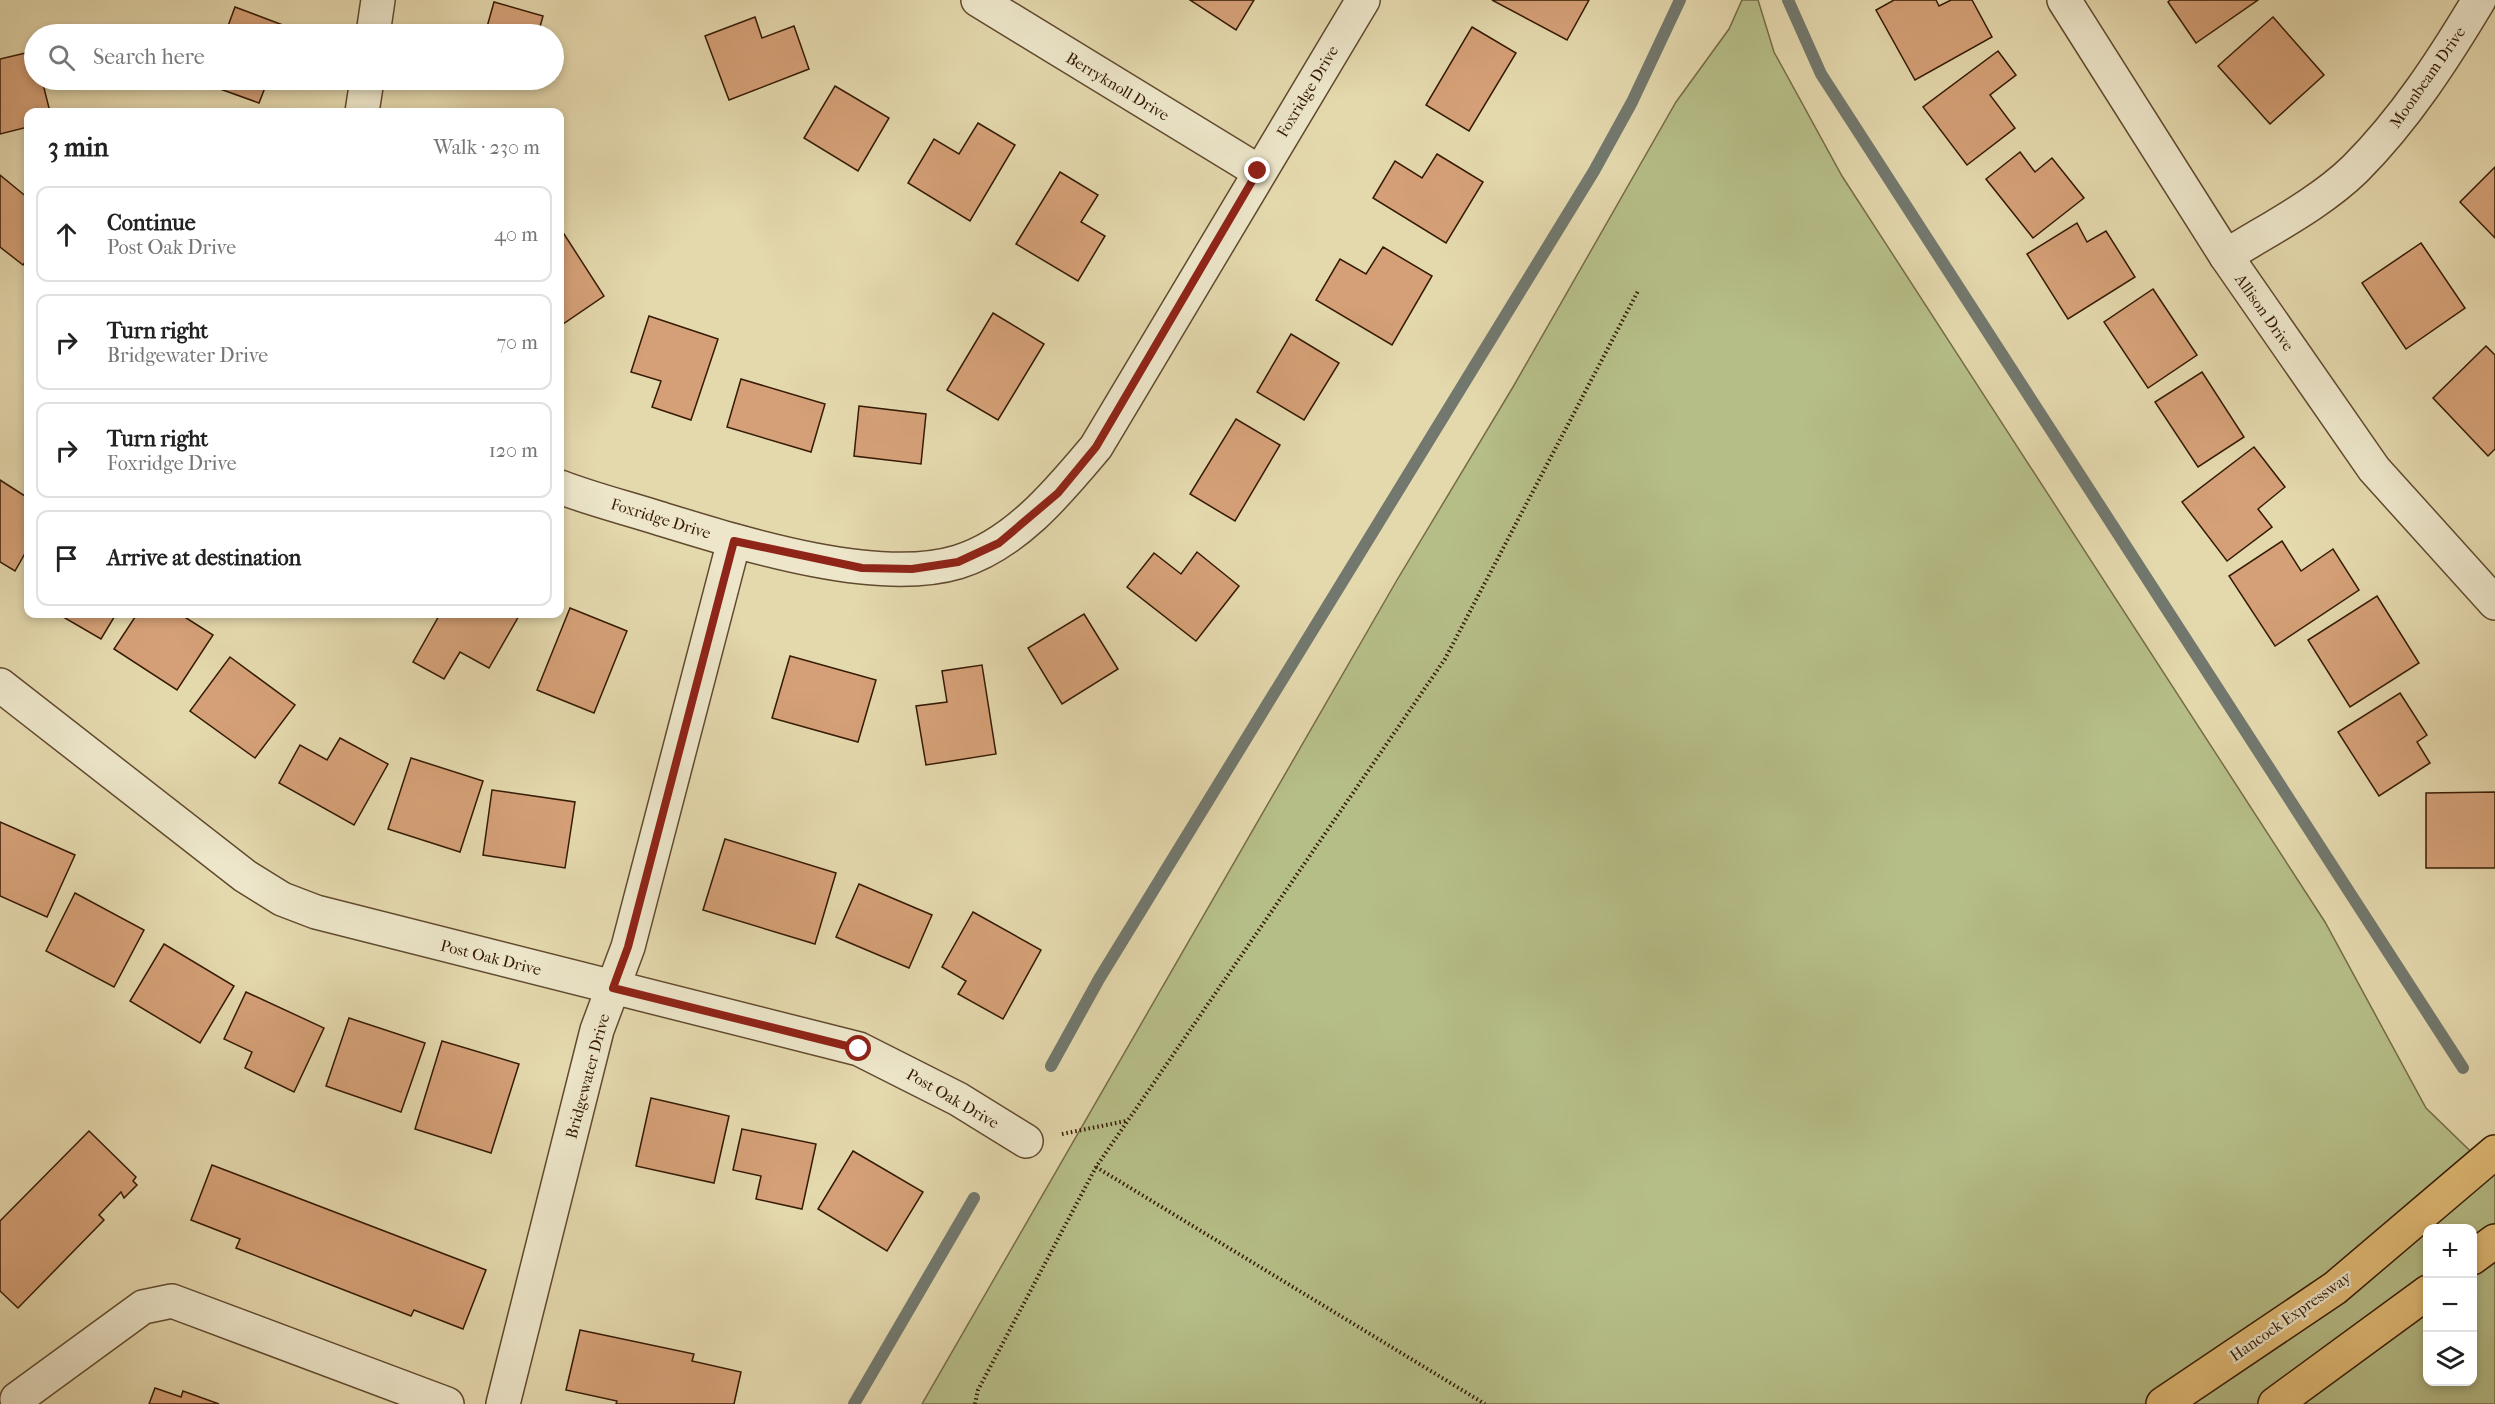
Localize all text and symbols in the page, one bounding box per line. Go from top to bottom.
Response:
street label: Moonbeam Drive [2385,23,2469,132]
search box [24,24,564,90]
icon: search [45,41,78,74]
street label: Foxridge Drive [1273,42,1342,141]
text: Search here [93,44,205,70]
street label: Berryknoll Drive [1063,48,1173,125]
text: 3 min [48,132,109,163]
text: Walk · 230 m [434,136,540,159]
route end [1244,157,1270,183]
text: Continue [107,210,196,236]
icon: ahead [50,218,83,251]
text: 40 m [494,223,538,246]
text: Post Oak Drive [107,236,236,259]
street label: Allison Drive [2231,269,2298,355]
text: Turn right [107,318,208,344]
icon: right [50,326,83,359]
text: 70 m [496,331,538,354]
text: Bridgewater Drive [107,344,268,367]
text: Turn right [107,426,208,452]
icon: right [50,434,83,467]
text: 120 m [489,439,538,462]
text: Foxridge Drive [107,452,237,475]
street label: Foxridge Drive [608,494,713,543]
icon: arrive [50,542,83,575]
text: Arrive at destination [107,545,301,571]
street label: Post Oak Drive [438,936,543,979]
street label: Bridgewater Drive [562,1011,613,1141]
route start [845,1035,871,1061]
street label: Post Oak Drive [903,1064,1002,1133]
map controls [2423,1224,2477,1386]
button: + [2423,1224,2477,1278]
street label: Hancock Expressway [2226,1267,2355,1365]
button: − [2423,1278,2477,1332]
button: layers [2423,1332,2477,1386]

